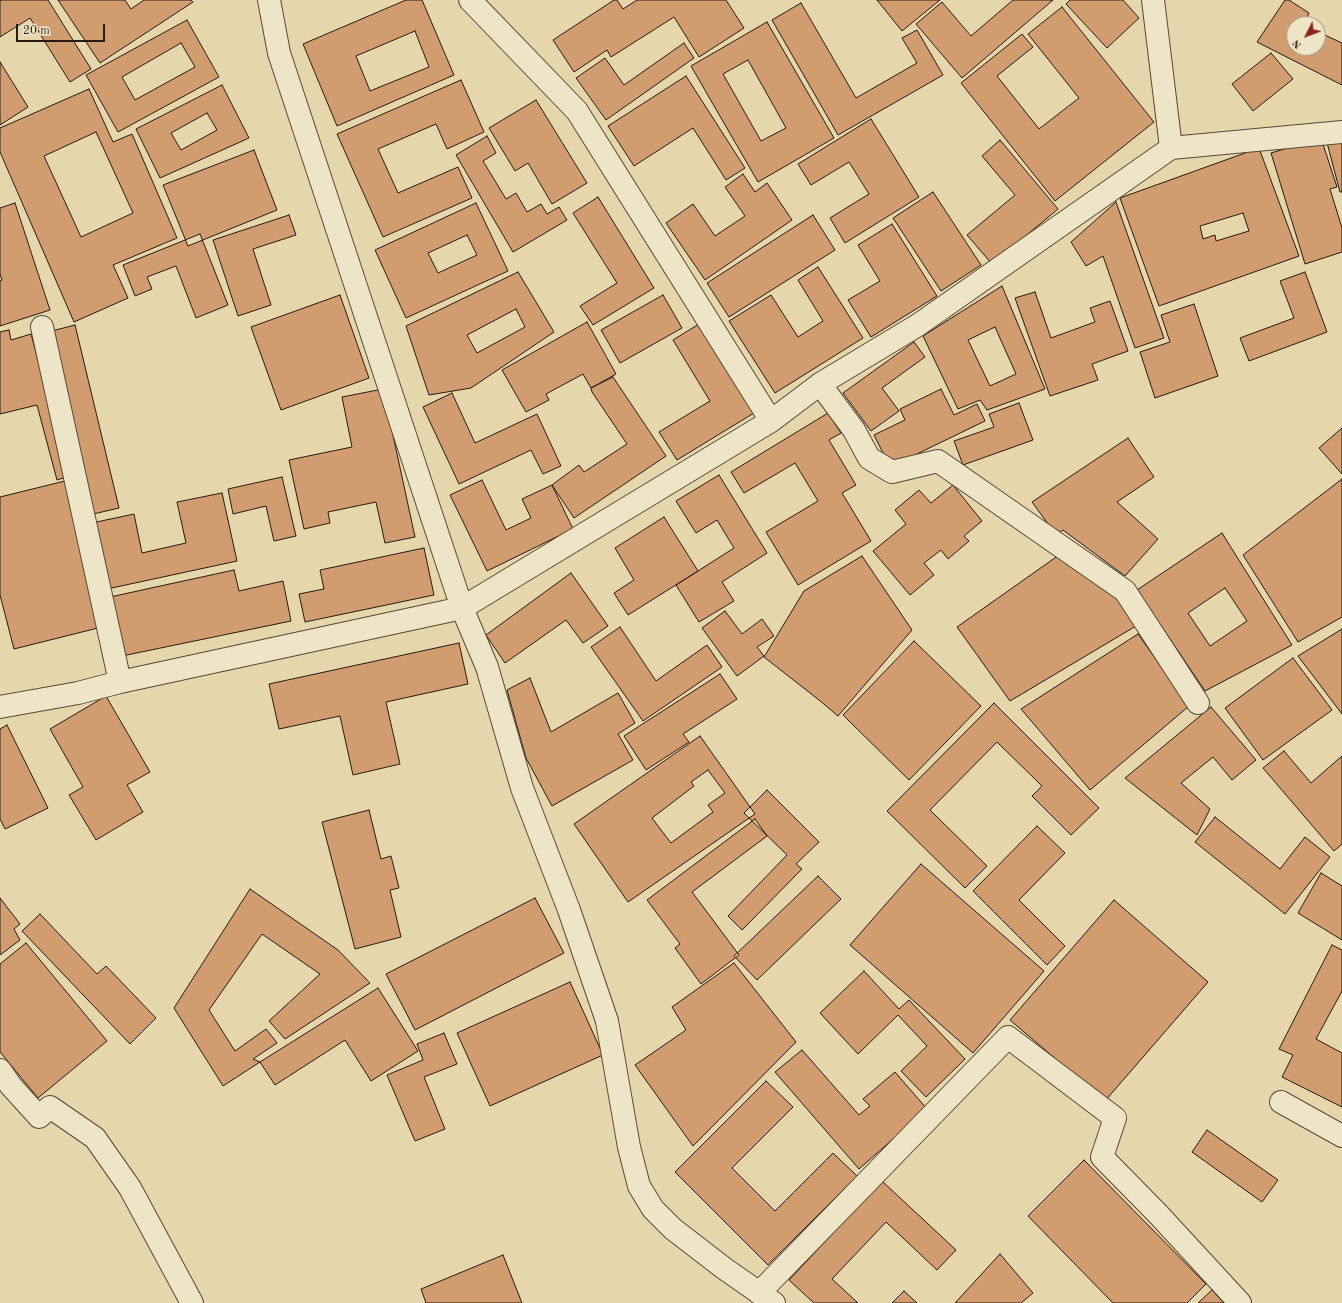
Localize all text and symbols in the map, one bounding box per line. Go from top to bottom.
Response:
scale bar [18,16,107,42]
north arrow [1286,16,1326,56]
text: 20 m [23,25,50,37]
text: N [1291,37,1304,50]

